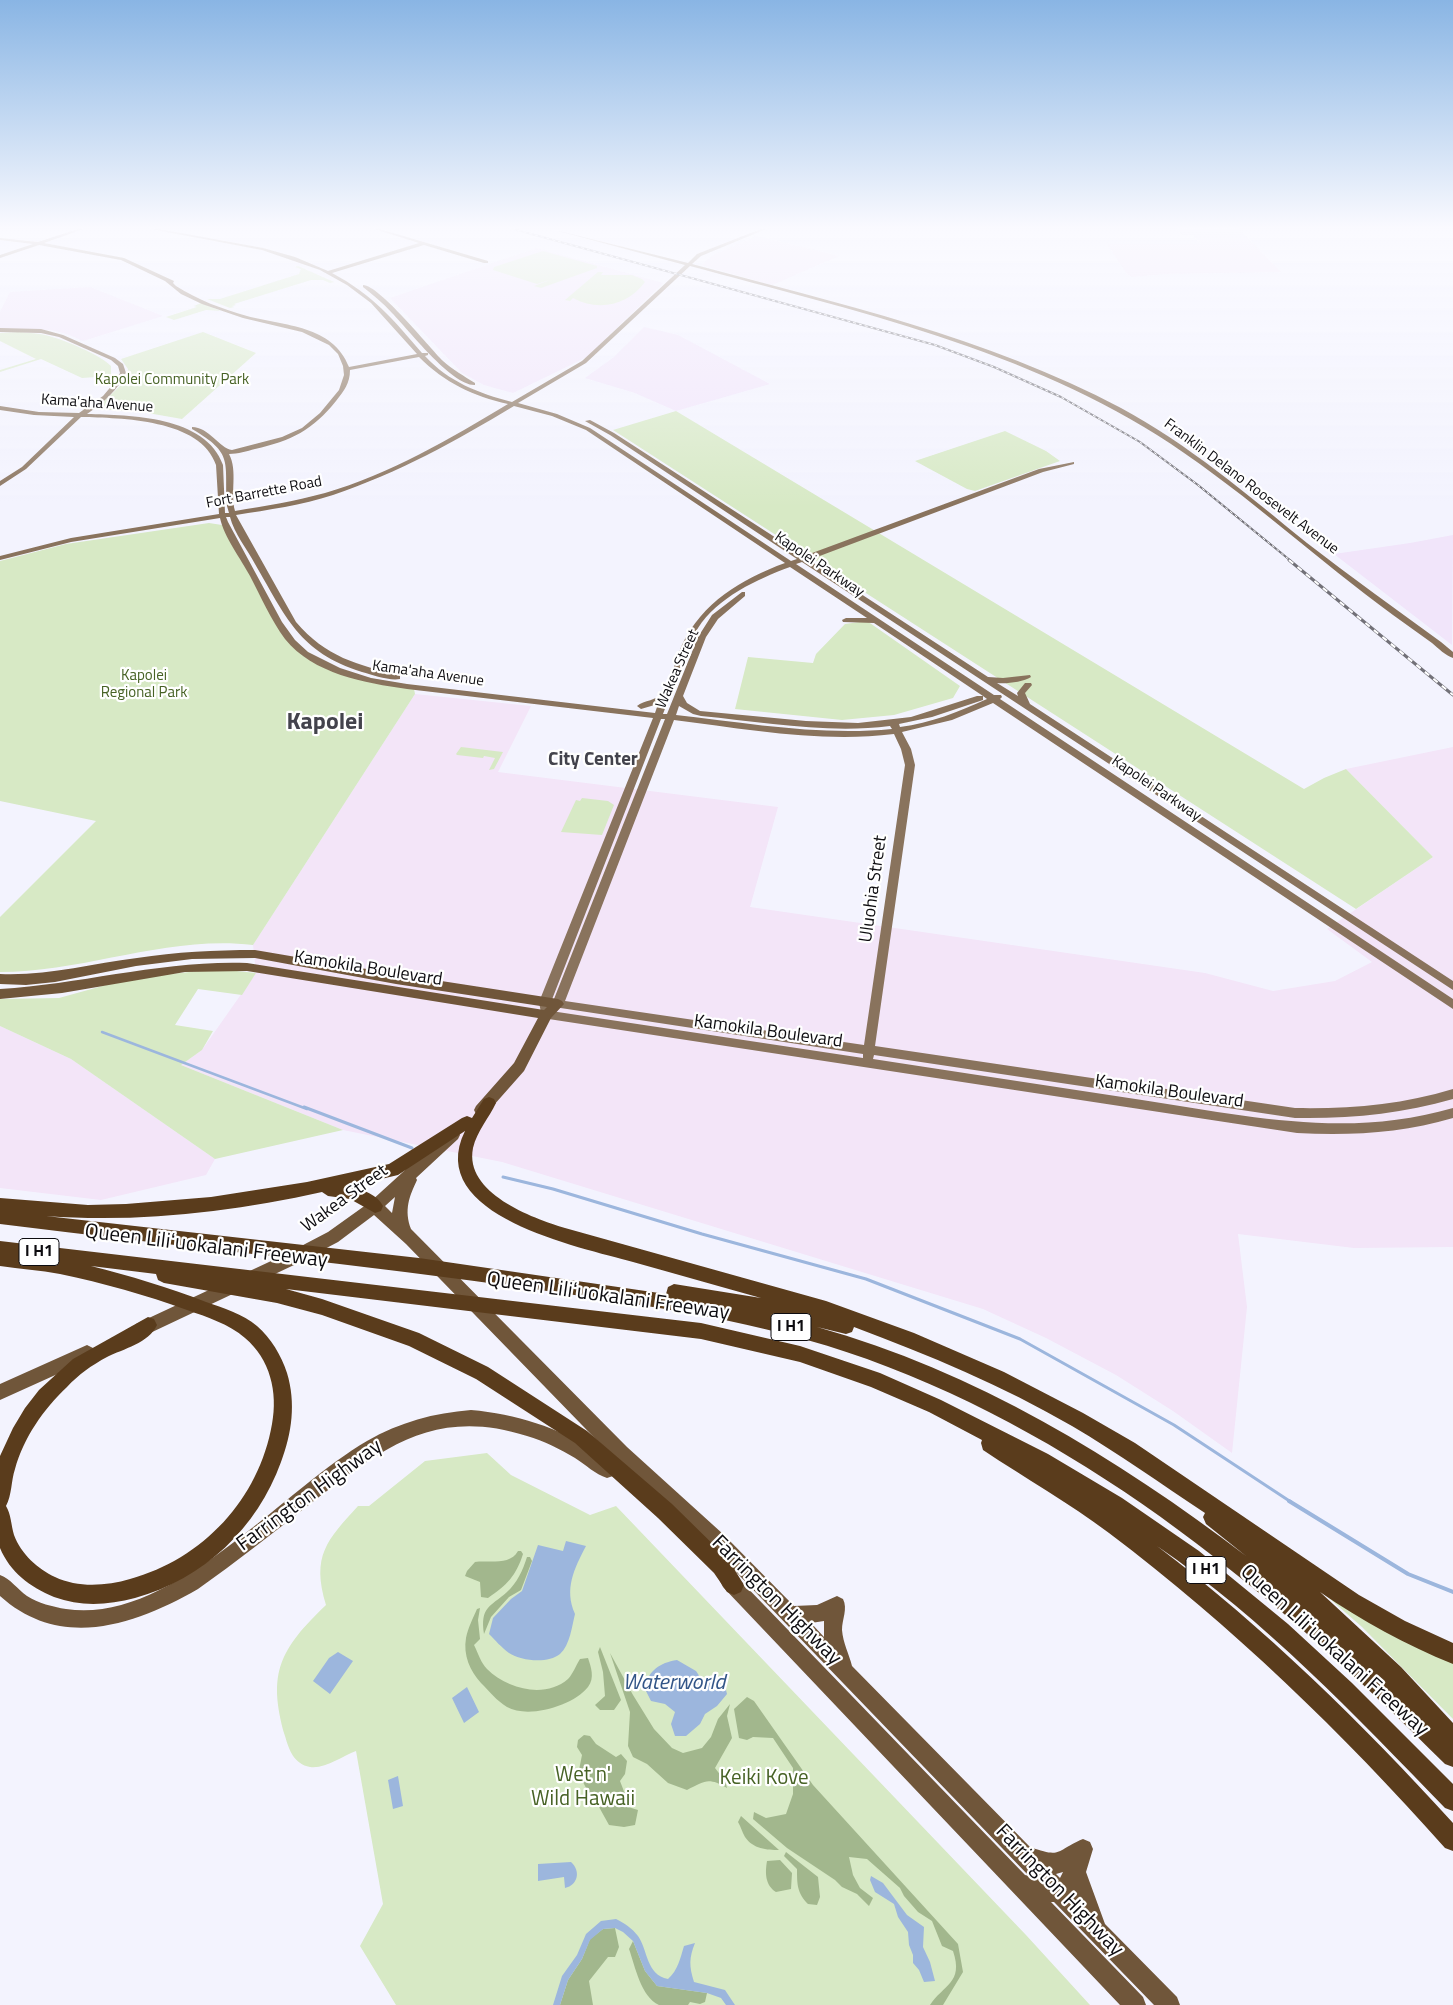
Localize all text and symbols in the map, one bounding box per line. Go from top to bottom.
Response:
park label: Kapolei Community Park [95,371,249,389]
street label: Kama'aha Avenue [40,391,154,417]
street label: Franklin Delano Roosevelt Avenue [1160,415,1342,559]
street label: Fort Barrette Road [205,473,323,513]
street label: Kapolei Parkway [771,528,867,602]
street label: Wakea Street [653,627,703,711]
street label: Kama'aha Avenue [371,657,485,691]
park label: Kapolei Regional Park [101,667,187,702]
district label: Kapolei [286,709,364,737]
district label: City Center [548,749,638,771]
street label: Kapolei Parkway [1108,752,1204,826]
street label: Uluohia Street [856,834,892,944]
street label: Kamokila Boulevard [292,947,444,991]
street label: Kamokila Boulevard [692,1011,844,1053]
street label: Kamokila Boulevard [1093,1071,1245,1113]
street label: Wakea Street [298,1160,392,1238]
street label: Queen Liliʻuokalani Freeway [83,1220,329,1274]
road number: I H1 [19,1238,59,1266]
street label: Queen Liliʻuokalani Freeway [485,1267,731,1327]
road number: I H1 [771,1314,811,1340]
street label: Farrington Highway [232,1435,388,1557]
street label: Farrington Highway [706,1531,846,1671]
road number: I H1 [1186,1556,1226,1584]
street label: Queen Liliʻuokalani Freeway [1235,1560,1433,1742]
water label: Waterworld [623,1671,725,1697]
park label: Wet n' Wild Hawaii [531,1763,635,1813]
park label: Keiki Kove [719,1766,809,1792]
street label: Farrington Highway [990,1820,1128,1962]

